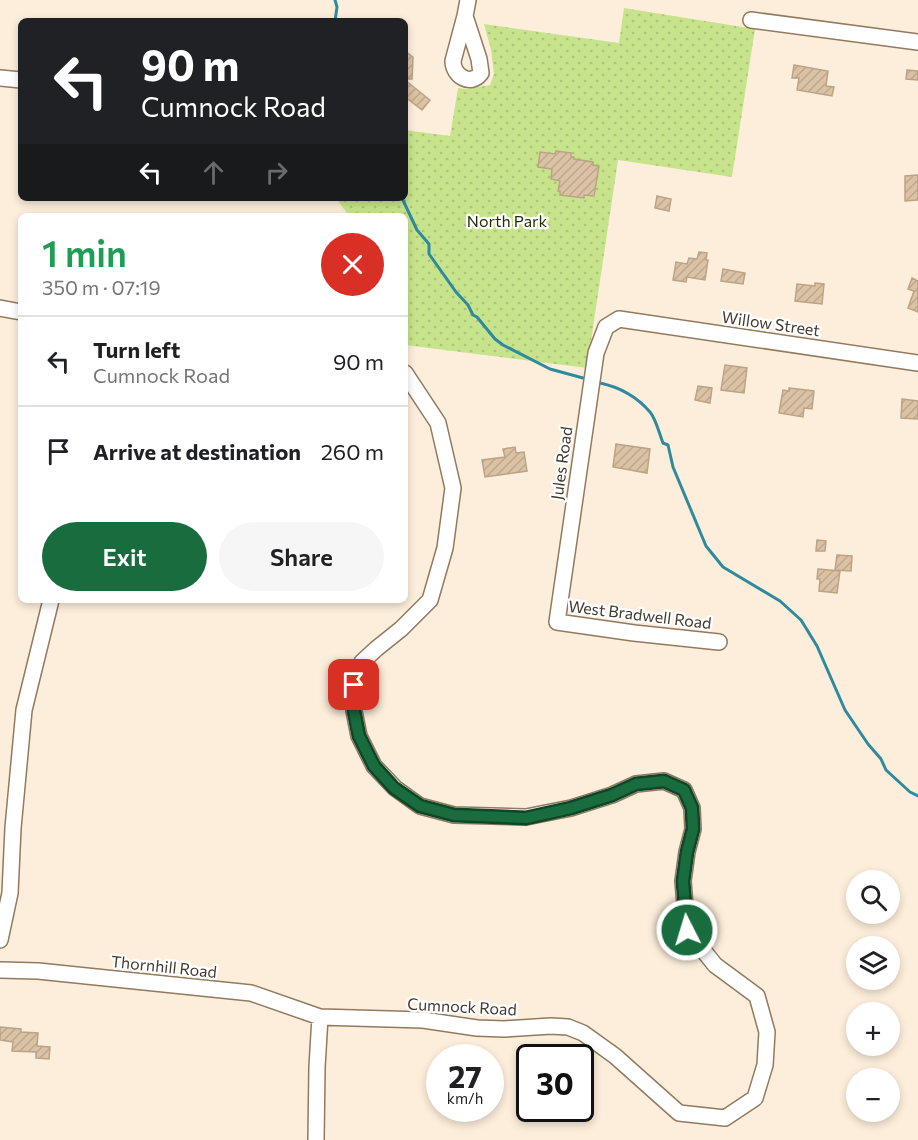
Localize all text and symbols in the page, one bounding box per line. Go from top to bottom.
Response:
text: 90 m [141,38,240,90]
icon: left [42,42,120,120]
text: Cumnock Road [141,90,326,123]
icon: left [134,156,167,189]
icon: ahead [197,156,230,189]
icon: right [260,156,293,189]
park label: North Park [467,211,547,230]
text: 1 min [42,230,127,274]
button: close [321,233,384,296]
text: 350 m · 07:19 [42,275,161,299]
street label: Willow Street [721,307,822,339]
text: Turn left [93,336,180,363]
icon: left [42,345,75,378]
text: 90 m [333,348,384,375]
text: Cumnock Road [93,363,230,387]
street label: Jules Road [546,425,576,501]
icon: arrive [42,435,75,468]
text: Arrive at destination [93,438,301,465]
text: 260 m [321,438,384,465]
button: Exit [42,522,207,591]
button: Share [219,522,384,591]
street label: West Bradwell Road [567,596,713,632]
pin [328,659,379,710]
icon: arrive [337,668,370,701]
map controls [846,870,900,1122]
button: search [846,870,900,924]
position arrow [655,898,719,962]
button: layers [846,936,900,990]
street label: Thornhill Road [110,951,218,981]
street label: Cumnock Road [407,994,517,1018]
button: + [846,1002,900,1056]
speed limit sign: 30 [516,1044,594,1122]
text: 27 [448,1057,482,1094]
button: − [846,1068,900,1122]
text: km/h [447,1089,483,1107]

